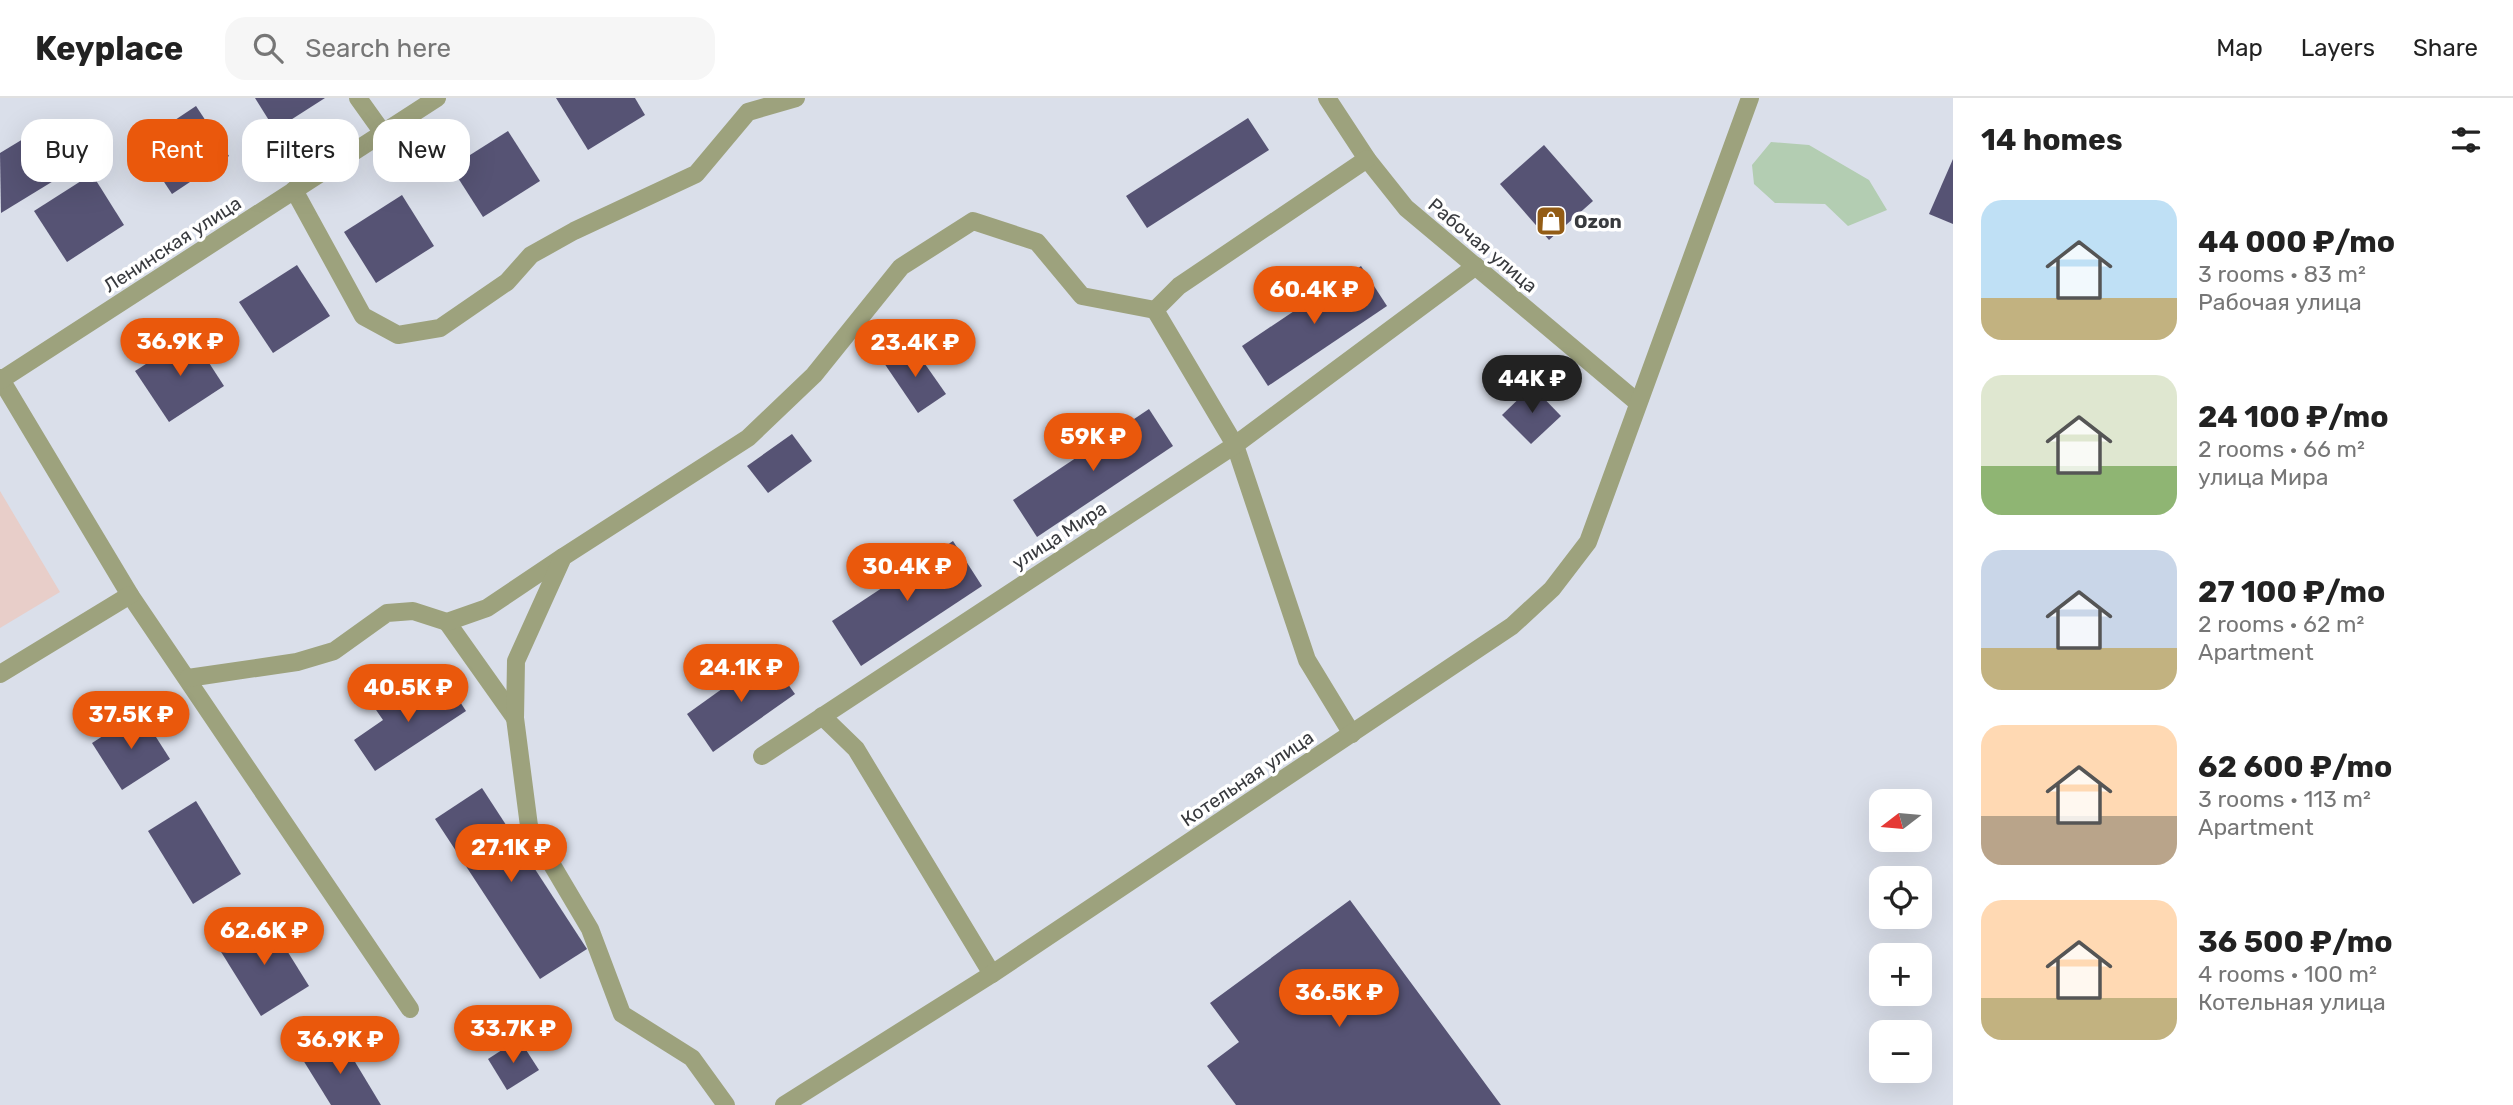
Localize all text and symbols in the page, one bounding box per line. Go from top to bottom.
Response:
search box [225,17,715,80]
text: Keyplace [35,29,183,68]
icon: search [249,29,287,67]
text: Search here [305,33,451,64]
text: Map [2216,34,2263,62]
text: Layers [2301,34,2375,62]
text: Share [2413,34,2478,62]
chip: Buy [21,119,113,182]
chip: Rent [127,119,228,182]
chip: Filters [242,119,359,182]
chip: New [373,119,470,182]
icon: filters [2447,121,2485,159]
text: 14 homes [1981,122,2123,158]
street label: Ленинская улица [99,191,245,298]
street label: Рабочая улица [1423,193,1542,298]
shop icon: Ozon [1534,204,1568,238]
place label: Ozon [1574,210,1622,233]
text: 44 000 ₽/mo [2198,224,2395,260]
icon: home [2037,228,2121,312]
text: 3 rooms · 83 m² [2198,260,2366,288]
pin: 60.4K ₽ [1249,266,1379,326]
text: 60.4K ₽ [1269,275,1359,303]
text: Рабочая улица [2198,288,2362,316]
pin: 36.9K ₽ [115,318,245,378]
pin: 23.4K ₽ [850,320,980,379]
text: 36.9K ₽ [136,327,224,355]
text: 23.4K ₽ [871,328,959,356]
pin: 44K ₽ [1483,356,1581,415]
text: 44K ₽ [1498,364,1566,392]
text: 24 100 ₽/mo [2198,399,2389,435]
icon: home [2037,403,2121,487]
pin: 59K ₽ [1044,414,1142,473]
text: 59K ₽ [1060,422,1126,450]
text: 2 rooms · 66 m² [2198,435,2365,463]
text: улица Мира [2198,463,2328,491]
street label: улица Мира [1008,496,1111,574]
pin: 30.4K ₽ [842,544,972,603]
text: 30.4K ₽ [862,552,952,580]
text: 27 100 ₽/mo [2198,574,2385,610]
icon: home [2037,578,2121,662]
text: 2 rooms · 62 m² [2198,610,2364,638]
text: Apartment [2198,638,2314,666]
pin: 24.1K ₽ [676,644,806,704]
text: 24.1K ₽ [699,653,783,681]
pin: 40.5K ₽ [343,664,473,724]
text: 40.5K ₽ [363,673,453,701]
pin: 37.5K ₽ [66,692,196,751]
text: 37.5K ₽ [88,700,174,728]
street label: Котельная улица [1177,726,1318,831]
text: 62 600 ₽/mo [2198,749,2392,785]
icon: home [2037,753,2121,837]
text: 3 rooms · 113 m² [2198,785,2371,813]
north arrow [1869,789,1932,852]
map controls [1869,789,1932,1083]
text: Apartment [2198,813,2314,841]
pin: 27.1K ₽ [446,824,576,884]
text: 27.1K ₽ [471,833,551,861]
button: locate [1869,866,1932,929]
pin: 62.6K ₽ [199,908,329,967]
text: 62.6K ₽ [220,916,308,944]
text: 36 500 ₽/mo [2198,924,2392,960]
icon: home [2037,928,2121,1012]
button: + [1869,943,1932,1006]
text: 4 rooms · 100 m² [2198,960,2377,988]
pin: 36.5K ₽ [1274,970,1404,1029]
text: 36.5K ₽ [1295,978,1383,1006]
text: Котельная улица [2198,988,2386,1016]
pin: 33.7K ₽ [448,1006,578,1065]
text: 33.7K ₽ [470,1014,556,1042]
pin: 36.9K ₽ [275,1016,405,1076]
button: − [1869,1020,1932,1083]
text: 36.9K ₽ [296,1025,384,1053]

